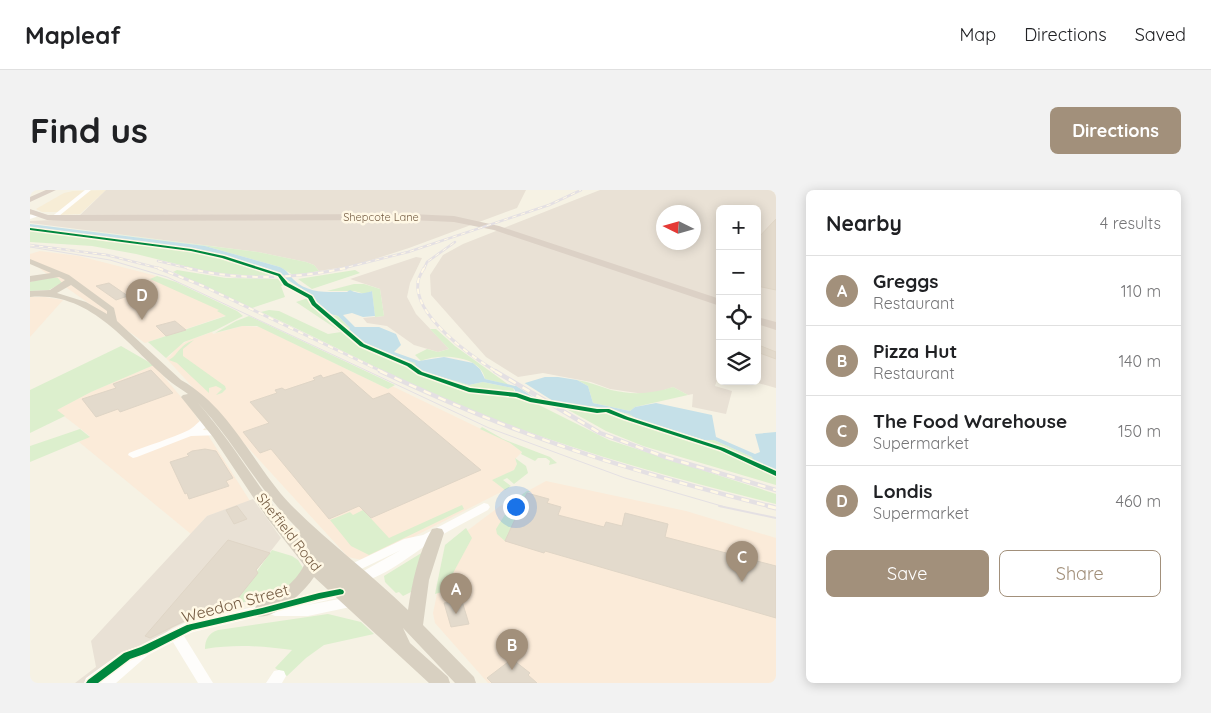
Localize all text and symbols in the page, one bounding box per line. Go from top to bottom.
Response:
text: Mapleaf [25,20,121,50]
text: Map [959,23,996,46]
text: Directions [1024,23,1107,46]
text: Saved [1135,23,1186,46]
button: Directions [1050,107,1181,154]
text: Find us [30,108,148,152]
north arrow [656,205,701,250]
map controls [716,205,761,385]
button: + [716,205,761,250]
street label: Shepcote Lane [343,210,419,224]
text: Nearby [826,210,902,236]
text: 4 results [1100,213,1161,233]
button: − [716,250,761,295]
text: Greggs [873,269,938,293]
pin: D [126,279,158,320]
text: A [837,281,847,301]
text: 110 m [1121,281,1161,301]
text: Restaurant [873,293,955,313]
button: locate [716,295,761,340]
text: Pizza Hut [873,339,957,363]
button: layers [716,340,761,385]
text: B [837,351,847,371]
text: 140 m [1118,351,1161,371]
text: Restaurant [873,363,955,383]
text: The Food Warehouse [873,409,1067,433]
text: C [837,421,847,441]
text: 150 m [1118,421,1161,441]
text: Supermarket [873,433,969,453]
text: Londis [873,479,932,503]
street label: Sheffield Road [253,489,325,575]
text: D [836,491,848,511]
text: 460 m [1115,491,1161,511]
your location [503,494,529,520]
text: Supermarket [873,503,969,523]
pin: C [726,541,758,582]
button: Save [826,550,989,597]
button: Share [999,550,1161,597]
pin: A [440,573,472,614]
street label: Weedon Street [179,579,291,627]
pin: B [496,629,528,670]

